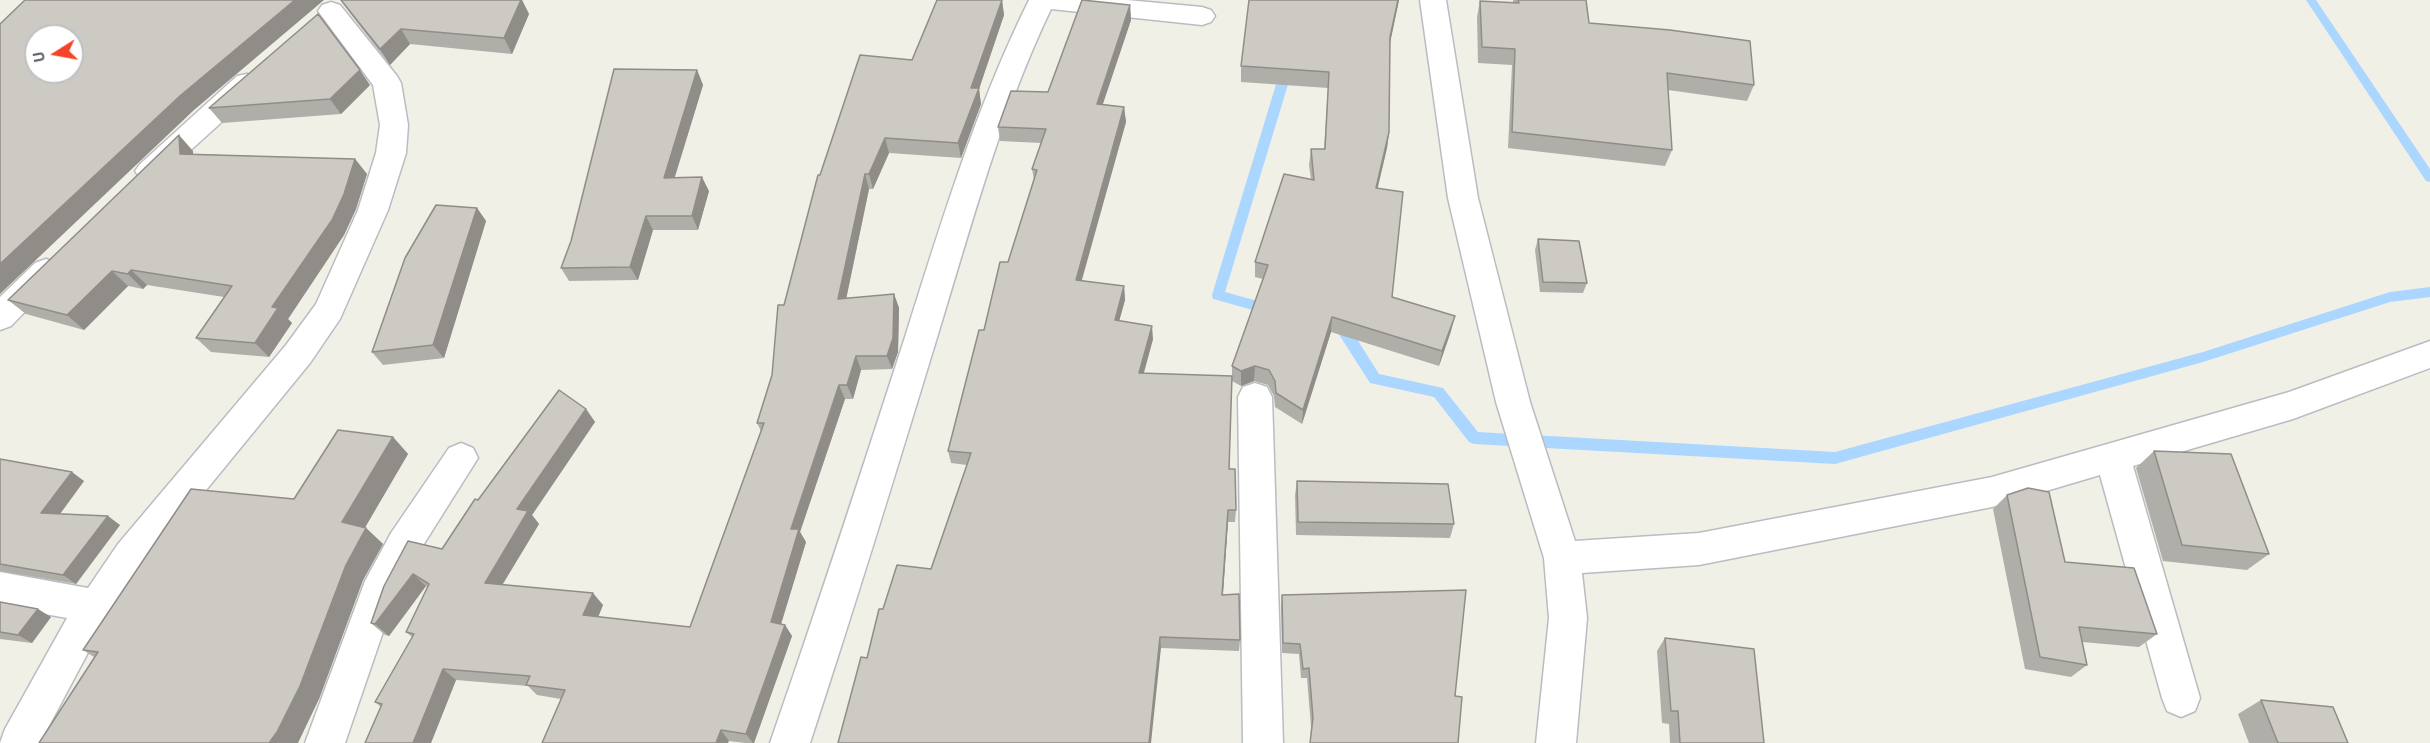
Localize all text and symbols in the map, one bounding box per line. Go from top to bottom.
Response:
north arrow [24,24,84,84]
text: U [26,50,51,64]

